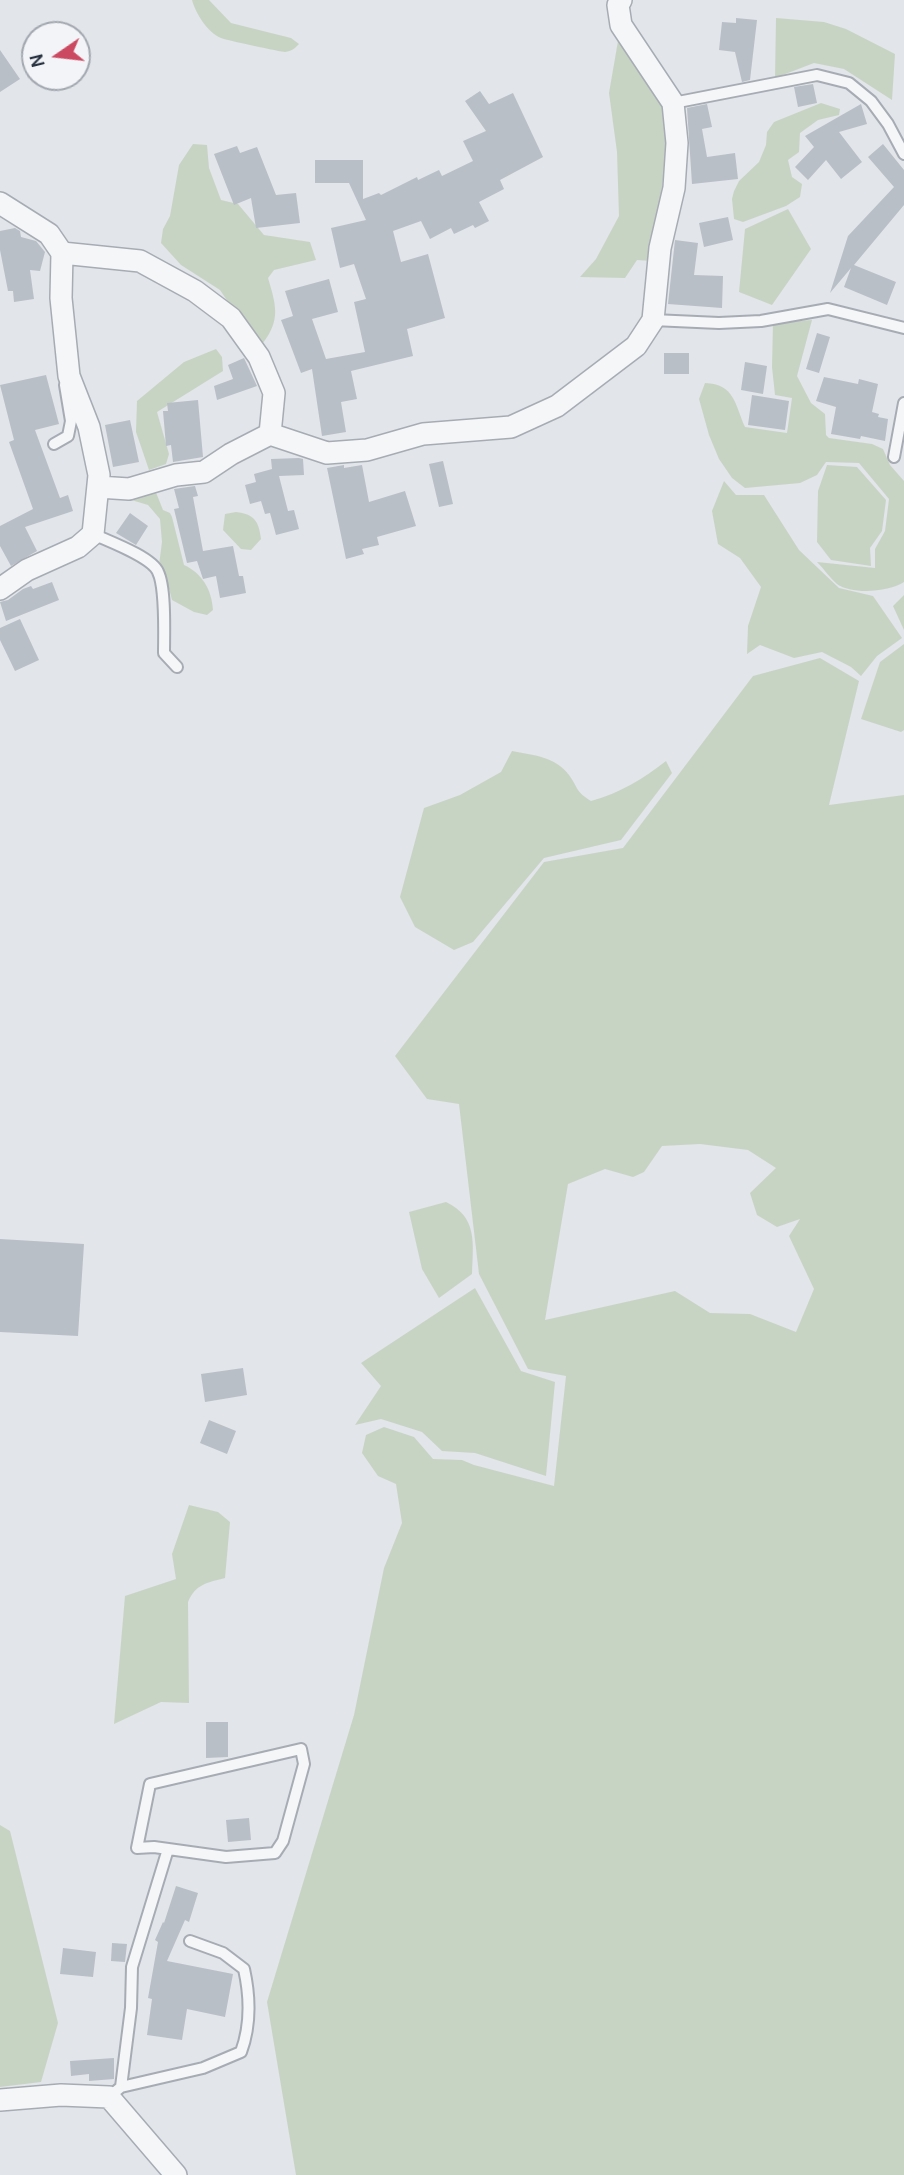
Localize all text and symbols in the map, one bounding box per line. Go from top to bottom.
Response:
north arrow [21,21,91,91]
text: N [25,51,50,70]

